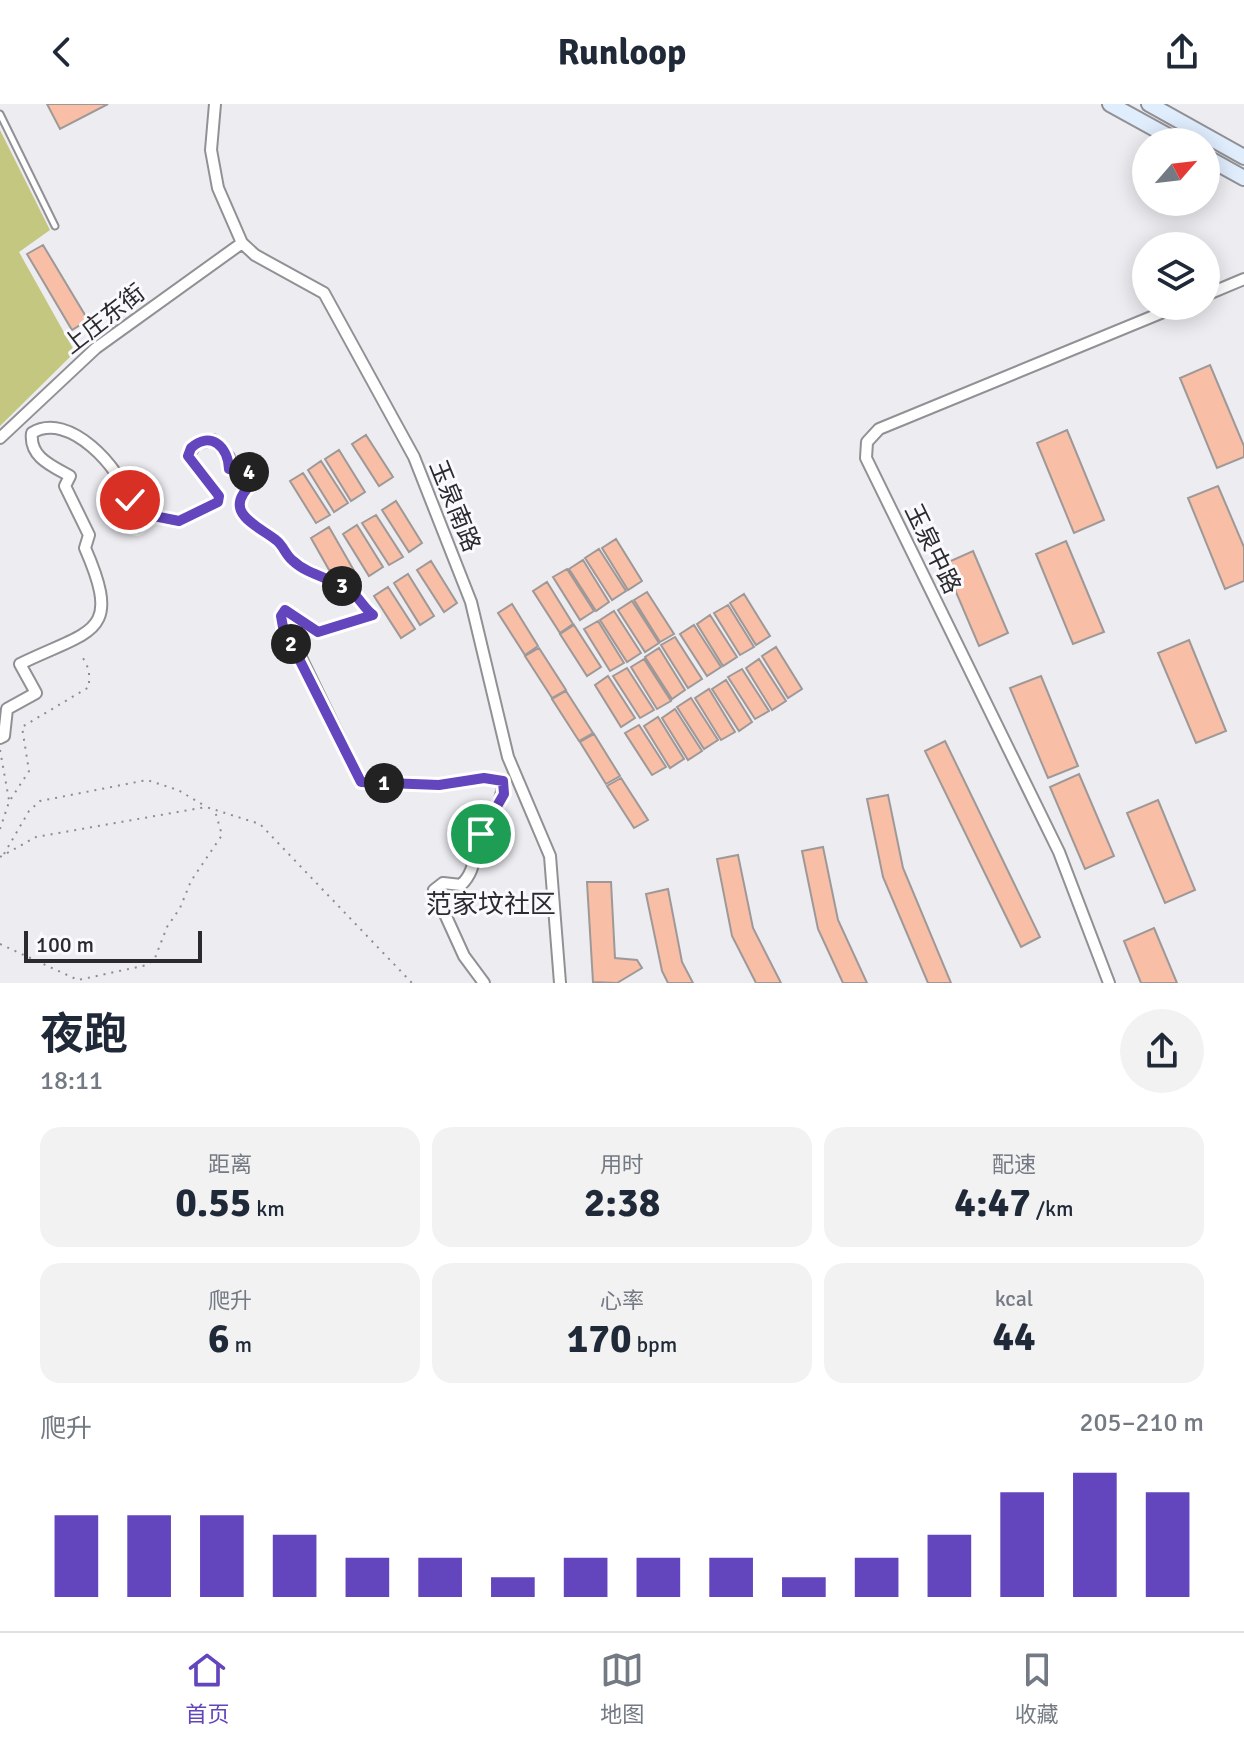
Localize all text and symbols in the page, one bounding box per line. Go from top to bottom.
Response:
icon: back [40,30,84,74]
text: Runloop [558,30,686,75]
icon: share [1160,30,1204,74]
north arrow [1132,128,1220,216]
map controls [1132,128,1220,320]
button: layers [1132,232,1220,320]
street label: 上庄东街 [57,278,151,360]
pin: 4 [229,452,269,492]
street label: 玉泉南路 [423,456,487,556]
text: 4 [243,458,255,485]
pin [96,466,164,534]
icon: check [108,478,152,522]
street label: 玉泉中路 [898,499,968,599]
pin: 3 [322,566,362,606]
text: 3 [336,572,348,599]
pin: 2 [271,624,311,664]
text: 2 [285,630,297,657]
pin: 1 [364,763,404,803]
text: 1 [378,769,390,796]
pin [447,800,515,868]
icon: arrive [459,812,503,856]
district label: 范家坟社区 [426,889,556,921]
scale bar [24,927,202,963]
text: 100 m [36,931,94,958]
text: 夜跑 [40,1008,128,1062]
button: share [1120,1009,1204,1093]
text: 18:11 [40,1065,103,1097]
text: 距离 [208,1151,252,1178]
text: 用时 [600,1151,644,1178]
text: 配速 [992,1151,1036,1178]
text: 0.55 [175,1178,251,1228]
text: 2:38 [584,1178,660,1228]
text: 4:47 [954,1178,1031,1228]
text: km [251,1195,285,1222]
text: /km [1031,1195,1074,1222]
text: kcal [995,1285,1033,1312]
text: 爬升 [208,1287,252,1314]
text: 心率 [600,1287,644,1314]
text: 44 [992,1312,1036,1362]
text: 6 [208,1314,230,1364]
text: 170 [567,1314,632,1364]
text: m [230,1331,252,1358]
text: bpm [632,1331,677,1358]
text: 205–210 m [1080,1407,1204,1439]
text: 爬升 [40,1413,92,1445]
tab: 首页 [185,1648,229,1728]
tab: 地图 [600,1648,644,1728]
tab: 收藏 [1015,1648,1059,1728]

